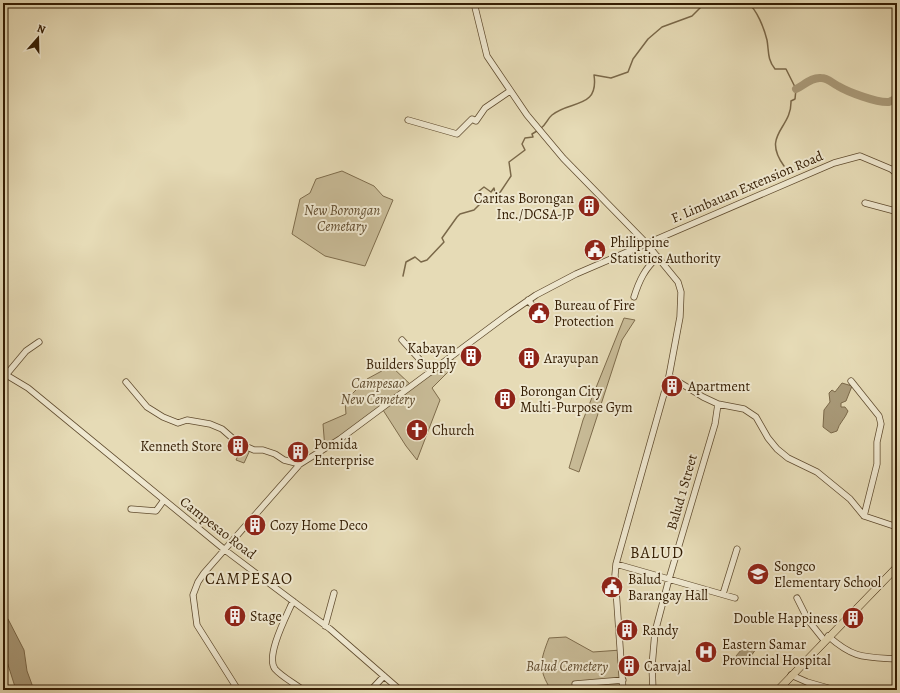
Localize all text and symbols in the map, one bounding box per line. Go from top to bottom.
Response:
north arrow [18,18,58,58]
text: N [35,21,48,37]
street label: F. Limbauan Extension Road [668,146,826,228]
place label: Caritas Borongan Inc./DCSA-JP [474,189,574,224]
building icon: Caritas Borongan Inc./DCSA-JP [576,193,602,219]
park label: New Borongan Cemetary [304,201,380,236]
place label: Philippine Statistics Authority [610,233,721,268]
public building icon: Philippine Statistics Authority [582,237,608,263]
place label: Bureau of Fire Protection [554,296,635,331]
public building icon: Bureau of Fire Protection [526,300,552,326]
place label: Kabayan Builders Supply [366,339,457,374]
building icon: Kabayan Builders Supply [458,343,484,369]
building icon: Arayupan [516,345,542,371]
place label: Arayupan [543,349,599,368]
building icon: Apartment [659,373,685,399]
park label: Campesao New Cemetery [341,374,415,409]
place label: Apartment [687,377,750,396]
place label: Borongan City Multi-Purpose Gym [520,382,633,417]
building icon: Borongan City Multi-Purpose Gym [492,386,518,412]
church icon: Church [404,417,430,443]
place label: Church [432,421,475,440]
building icon: Kenneth Store [225,433,251,459]
place label: Pomida Enterprise [314,435,374,470]
place label: Kenneth Store [140,437,222,456]
building icon: Pomida Enterprise [285,439,311,465]
street label: Balud 1 Street [662,451,702,532]
street label: Campesao Road [176,492,260,564]
building icon: Cozy Home Deco [242,512,268,538]
place label: Cozy Home Deco [270,516,368,535]
district label: BALUD [630,542,684,564]
place label: Songco Elementary School [774,557,882,592]
school or university icon: Songco Elementary School [745,561,771,587]
district label: CAMPESAO [205,568,293,590]
place label: Balud Barangay Hall [628,570,709,605]
public building icon: Balud Barangay Hall [599,574,625,600]
building icon: Stage [222,603,248,629]
building icon: Double Happiness [840,605,866,631]
place label: Stage [250,607,282,626]
place label: Double Happiness [733,609,838,628]
building icon: Randy [614,617,640,643]
place label: Randy [642,621,679,640]
place label: Eastern Samar Provincial Hospital [722,635,831,670]
hospital icon: Eastern Samar Provincial Hospital [693,639,719,665]
building icon: Carvajal [616,653,642,679]
park label: Balud Cemetery [526,657,608,676]
place label: Carvajal [644,657,691,676]

